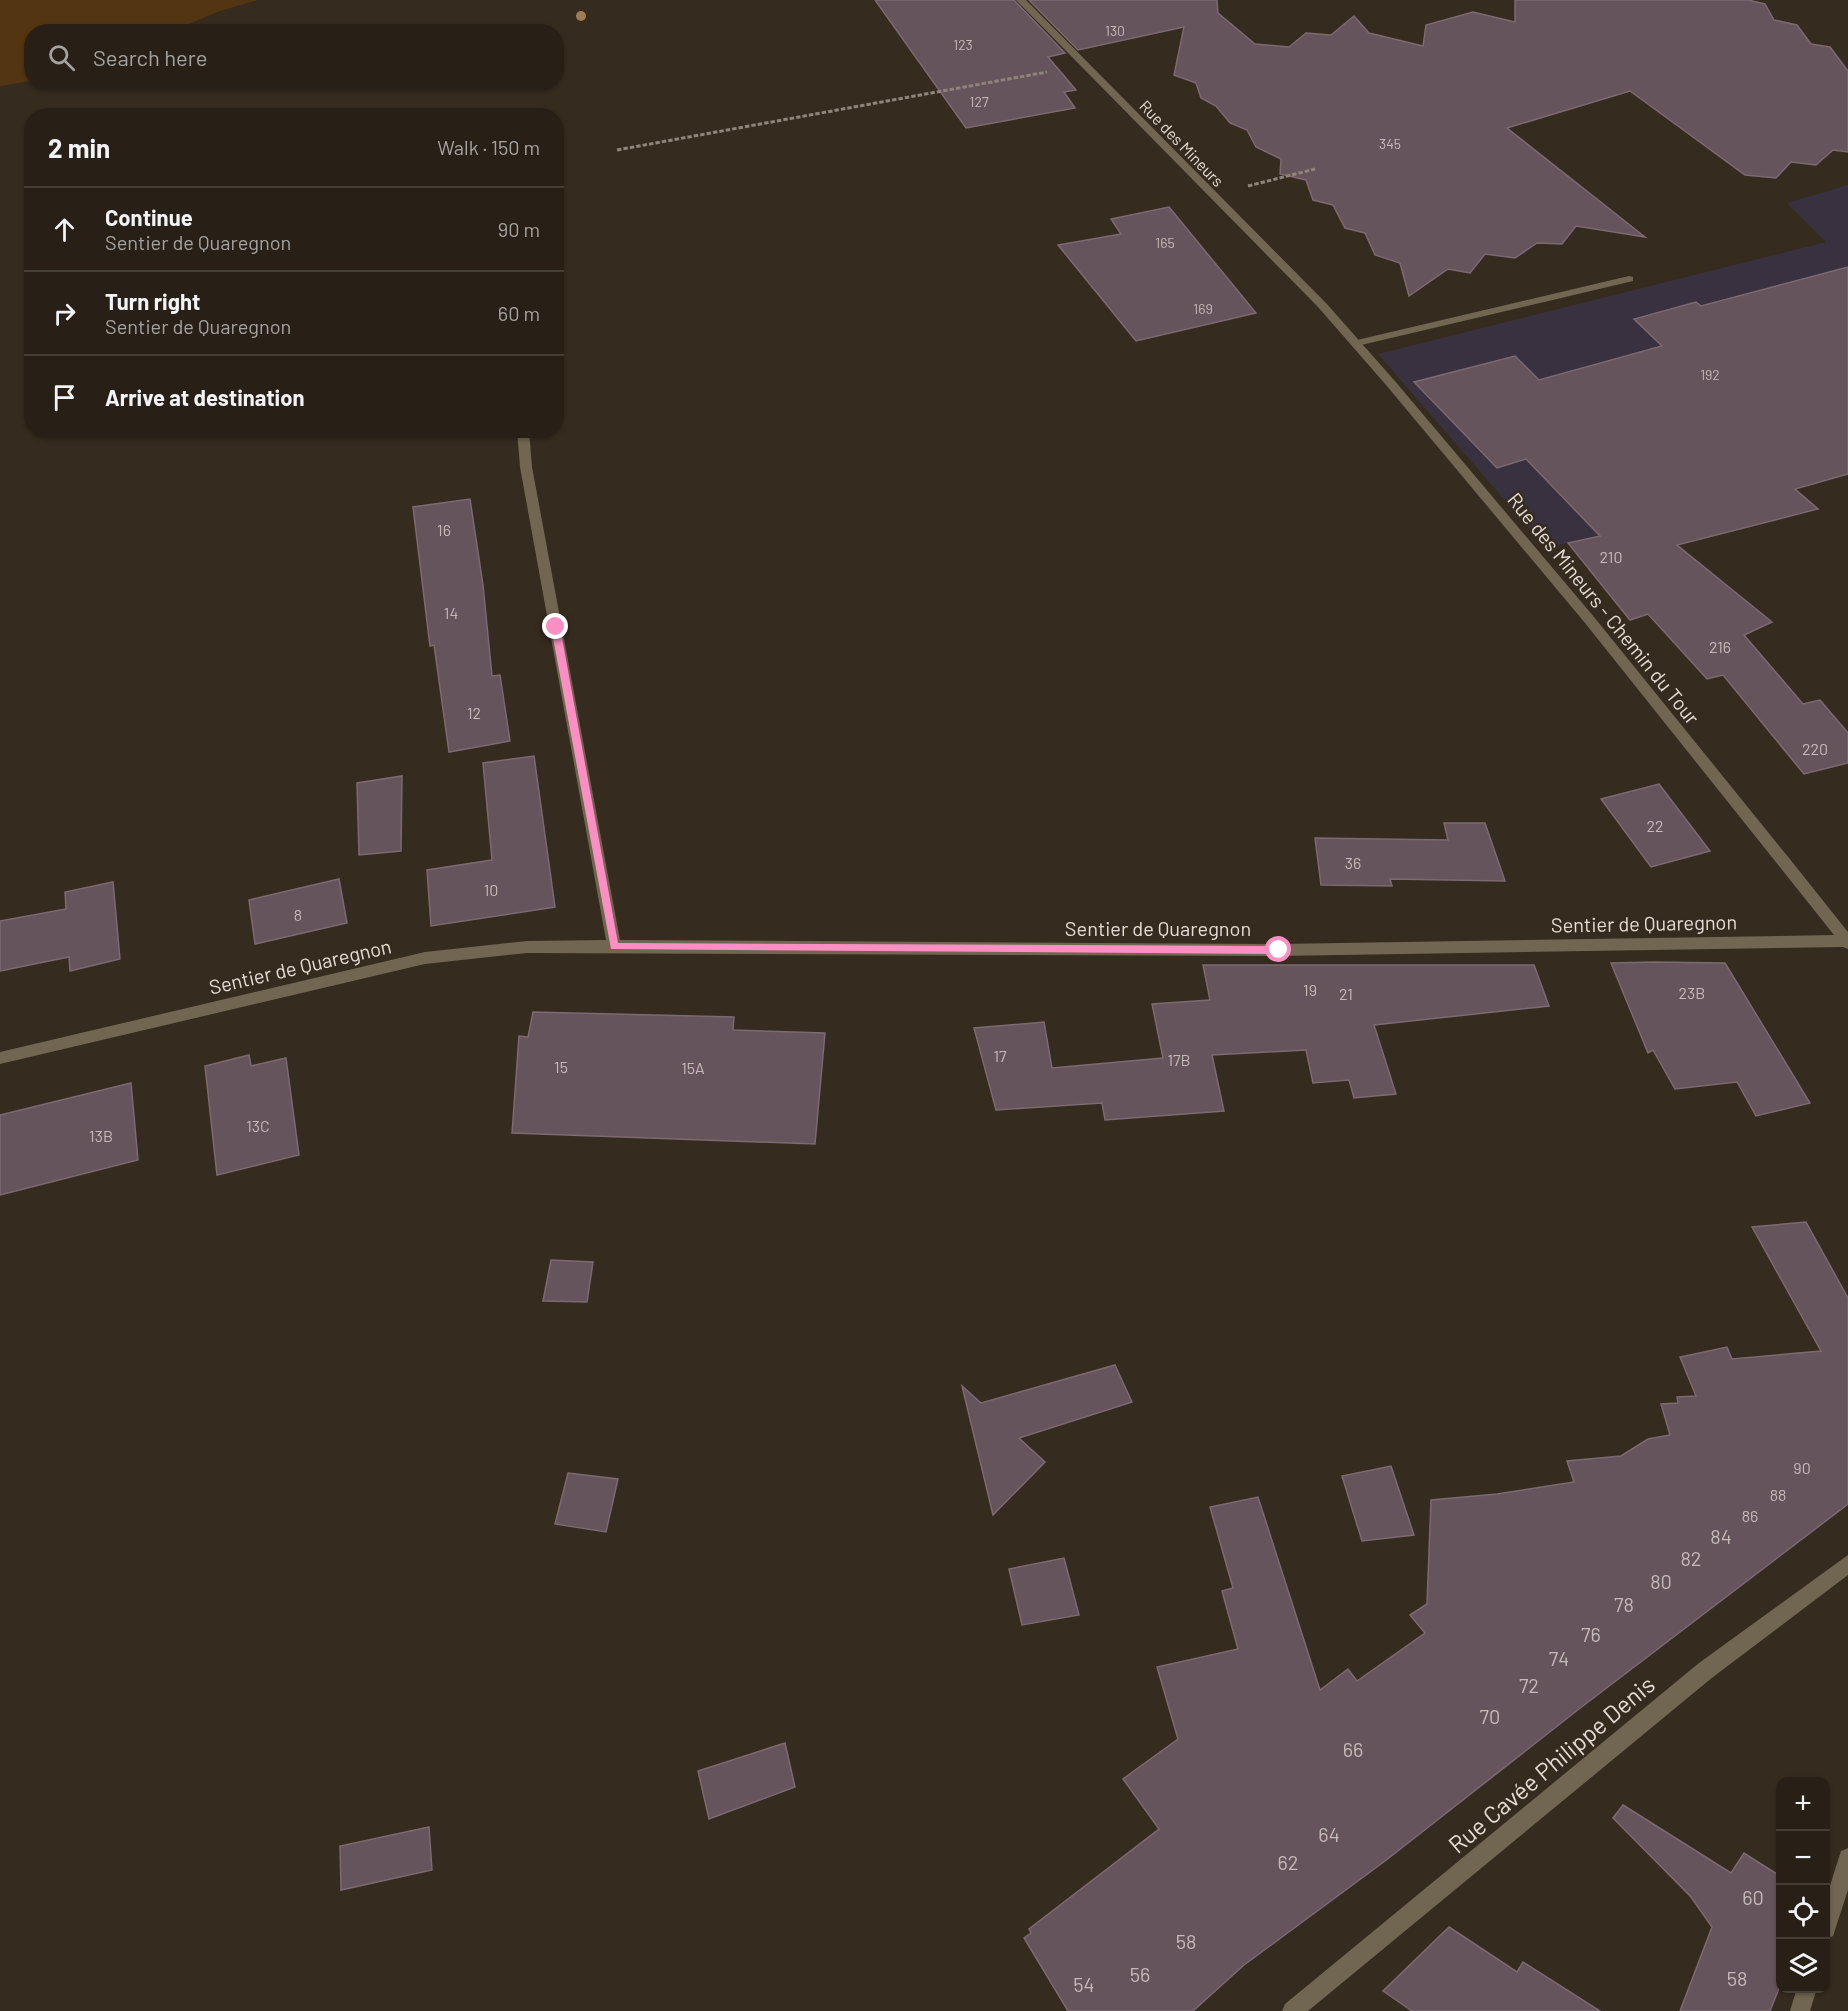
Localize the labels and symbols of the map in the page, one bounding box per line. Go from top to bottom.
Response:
house number: 130 [1105,22,1125,39]
house number: 123 [953,36,973,53]
house number: 127 [969,93,989,110]
street label: Rue des Mineurs [1136,96,1228,190]
house number: 345 [1379,135,1401,152]
house number: 165 [1155,234,1175,251]
house number: 169 [1193,300,1213,317]
house number: 192 [1700,366,1720,383]
street label: Rue des Mineurs - Chemin du Tour [1503,487,1705,729]
house number: 16 [437,520,451,539]
house number: 210 [1600,547,1623,566]
house number: 14 [444,603,458,622]
route end [542,613,568,639]
house number: 216 [1709,637,1731,656]
house number: 12 [467,703,481,722]
house number: 220 [1802,739,1828,758]
house number: 22 [1646,816,1664,835]
house number: 36 [1345,853,1361,872]
house number: 10 [484,880,498,899]
house number: 8 [294,905,302,924]
street label: Sentier de Quaregnon [1551,909,1737,937]
street label: Sentier de Quaregnon [1065,916,1251,940]
street label: Sentier de Quaregnon [207,933,393,999]
route start [1265,936,1291,962]
house number: 19 [1303,980,1317,999]
house number: 23B [1679,983,1705,1002]
house number: 21 [1339,984,1353,1003]
house number: 17 [993,1046,1007,1065]
house number: 17B [1167,1050,1191,1069]
house number: 15 [554,1057,568,1076]
house number: 15A [681,1058,705,1077]
house number: 13C [246,1116,270,1135]
house number: 13B [89,1126,113,1145]
house number: 90 [1793,1458,1811,1477]
house number: 88 [1770,1485,1786,1504]
house number: 86 [1742,1506,1758,1525]
house number: 84 [1710,1524,1732,1548]
house number: 82 [1680,1546,1702,1570]
house number: 80 [1650,1569,1672,1593]
house number: 78 [1614,1592,1634,1616]
house number: 76 [1581,1622,1601,1646]
house number: 74 [1549,1646,1569,1670]
street label: Rue Cavée Philippe Denis [1442,1669,1660,1859]
house number: 72 [1519,1673,1539,1697]
house number: 70 [1480,1704,1500,1728]
house number: 66 [1343,1737,1363,1761]
house number: 64 [1318,1822,1340,1846]
house number: 62 [1277,1850,1299,1874]
house number: 60 [1742,1885,1764,1909]
house number: 58 [1176,1929,1196,1953]
house number: 56 [1130,1962,1150,1986]
house number: 58 [1727,1966,1747,1990]
house number: 54 [1073,1972,1095,1996]

